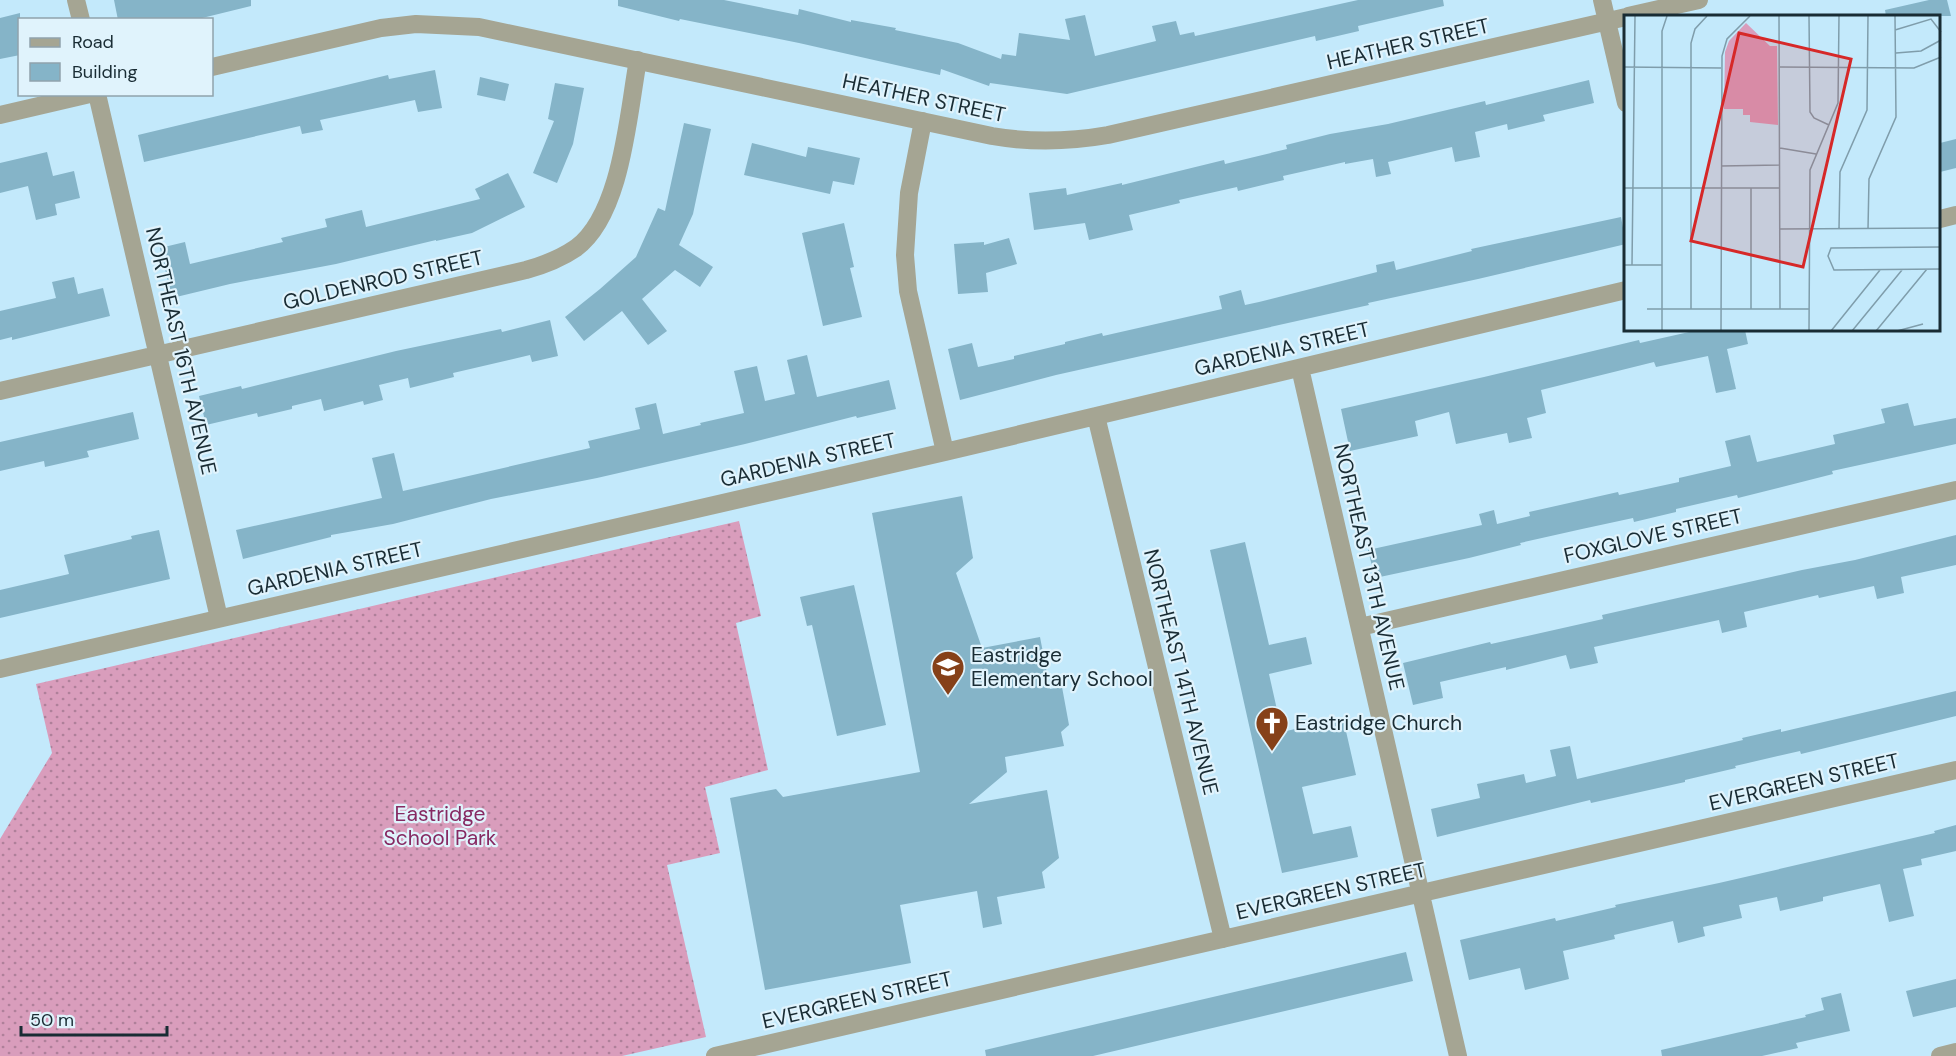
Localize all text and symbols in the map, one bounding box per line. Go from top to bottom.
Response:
street label: HEATHER STREET [1324,12,1492,76]
inset map [1624,15,1941,332]
legend [18,18,213,96]
text: Road [72,30,114,54]
text: Building [72,60,137,84]
street label: HEATHER STREET [840,67,1008,129]
street label: NORTHEAST 16TH AVENUE [139,225,223,477]
street label: GOLDENROD STREET [280,243,486,317]
street label: GARDENIA STREET [1192,315,1373,383]
street label: GARDENIA STREET [718,426,899,494]
street label: NORTHEAST 13TH AVENUE [1327,441,1411,693]
street label: FOXGLOVE STREET [1561,502,1745,570]
street label: GARDENIA STREET [245,535,426,603]
street label: NORTHEAST 14TH AVENUE [1137,546,1225,798]
place label: Eastridge Elementary School [971,641,1153,693]
school or university icon: Eastridge Elementary School [930,649,966,696]
church icon: Eastridge Church [1254,705,1290,752]
place label: Eastridge Church [1295,709,1462,737]
street label: EVERGREEN STREET [1706,746,1902,817]
park label: Eastridge School Park [384,800,497,852]
street label: EVERGREEN STREET [1233,855,1429,926]
street label: EVERGREEN STREET [759,964,955,1035]
scale bar [21,999,166,1037]
text: 50 m [30,1008,74,1032]

